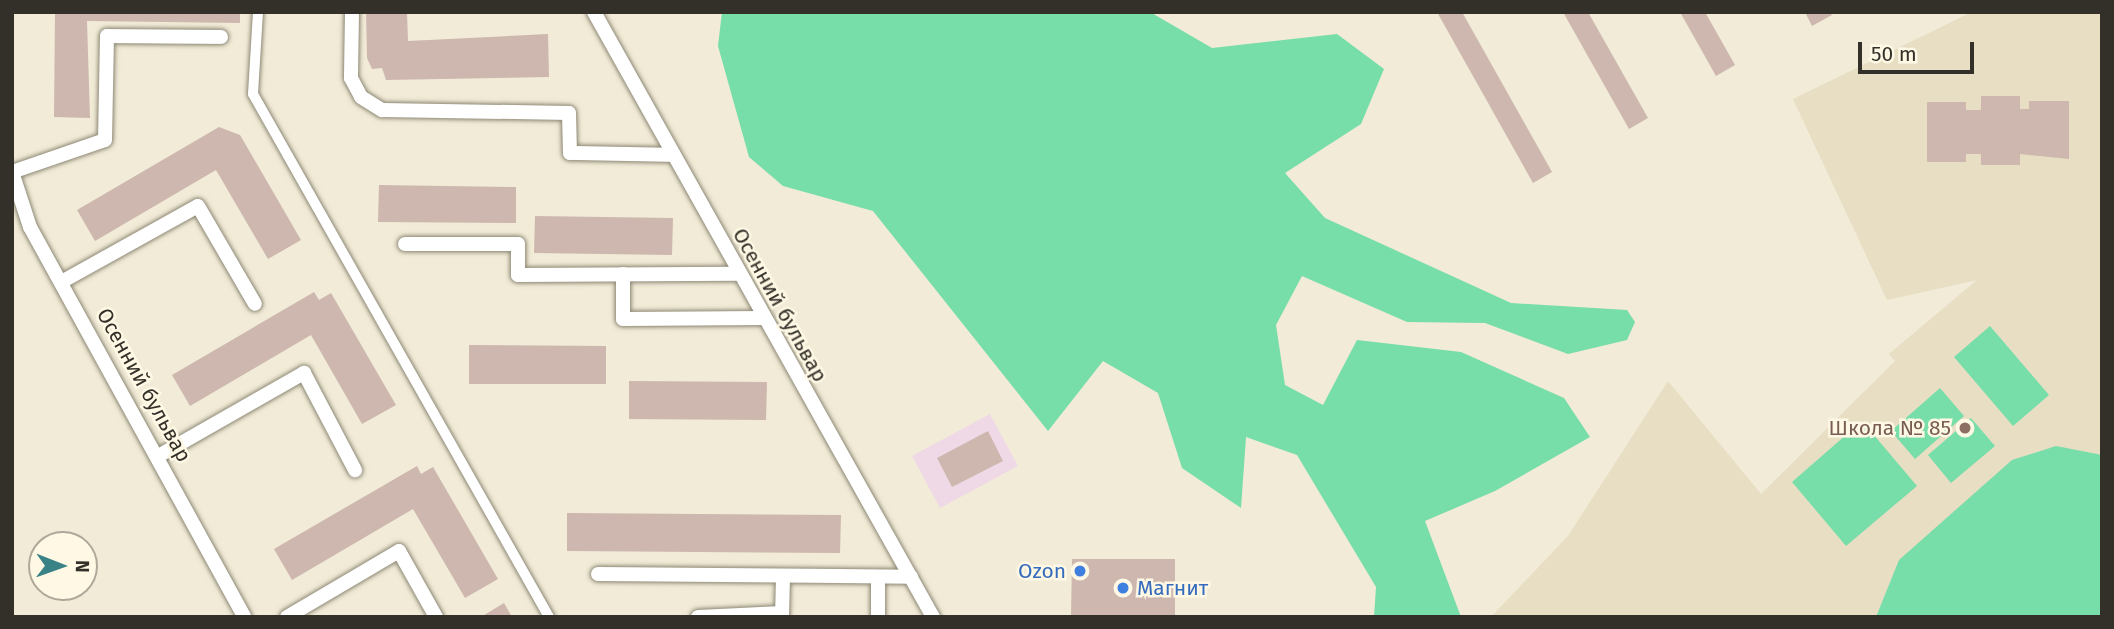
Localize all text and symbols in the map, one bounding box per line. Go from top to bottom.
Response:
scale bar [1862,28,1978,72]
text: 50 m [1871,41,1917,67]
street label: Осенний бульвар [727,224,833,386]
street label: Осенний бульвар [91,304,197,466]
place label: Школа № 85 [1829,415,1951,441]
marker: Школа № 85 [1957,420,1973,436]
north arrow [28,531,98,601]
place label: Ozon [1018,558,1066,584]
text: N [71,560,94,573]
marker: Ozon [1072,563,1088,579]
place label: Магнит [1137,575,1208,601]
marker: Магнит [1115,580,1131,596]

